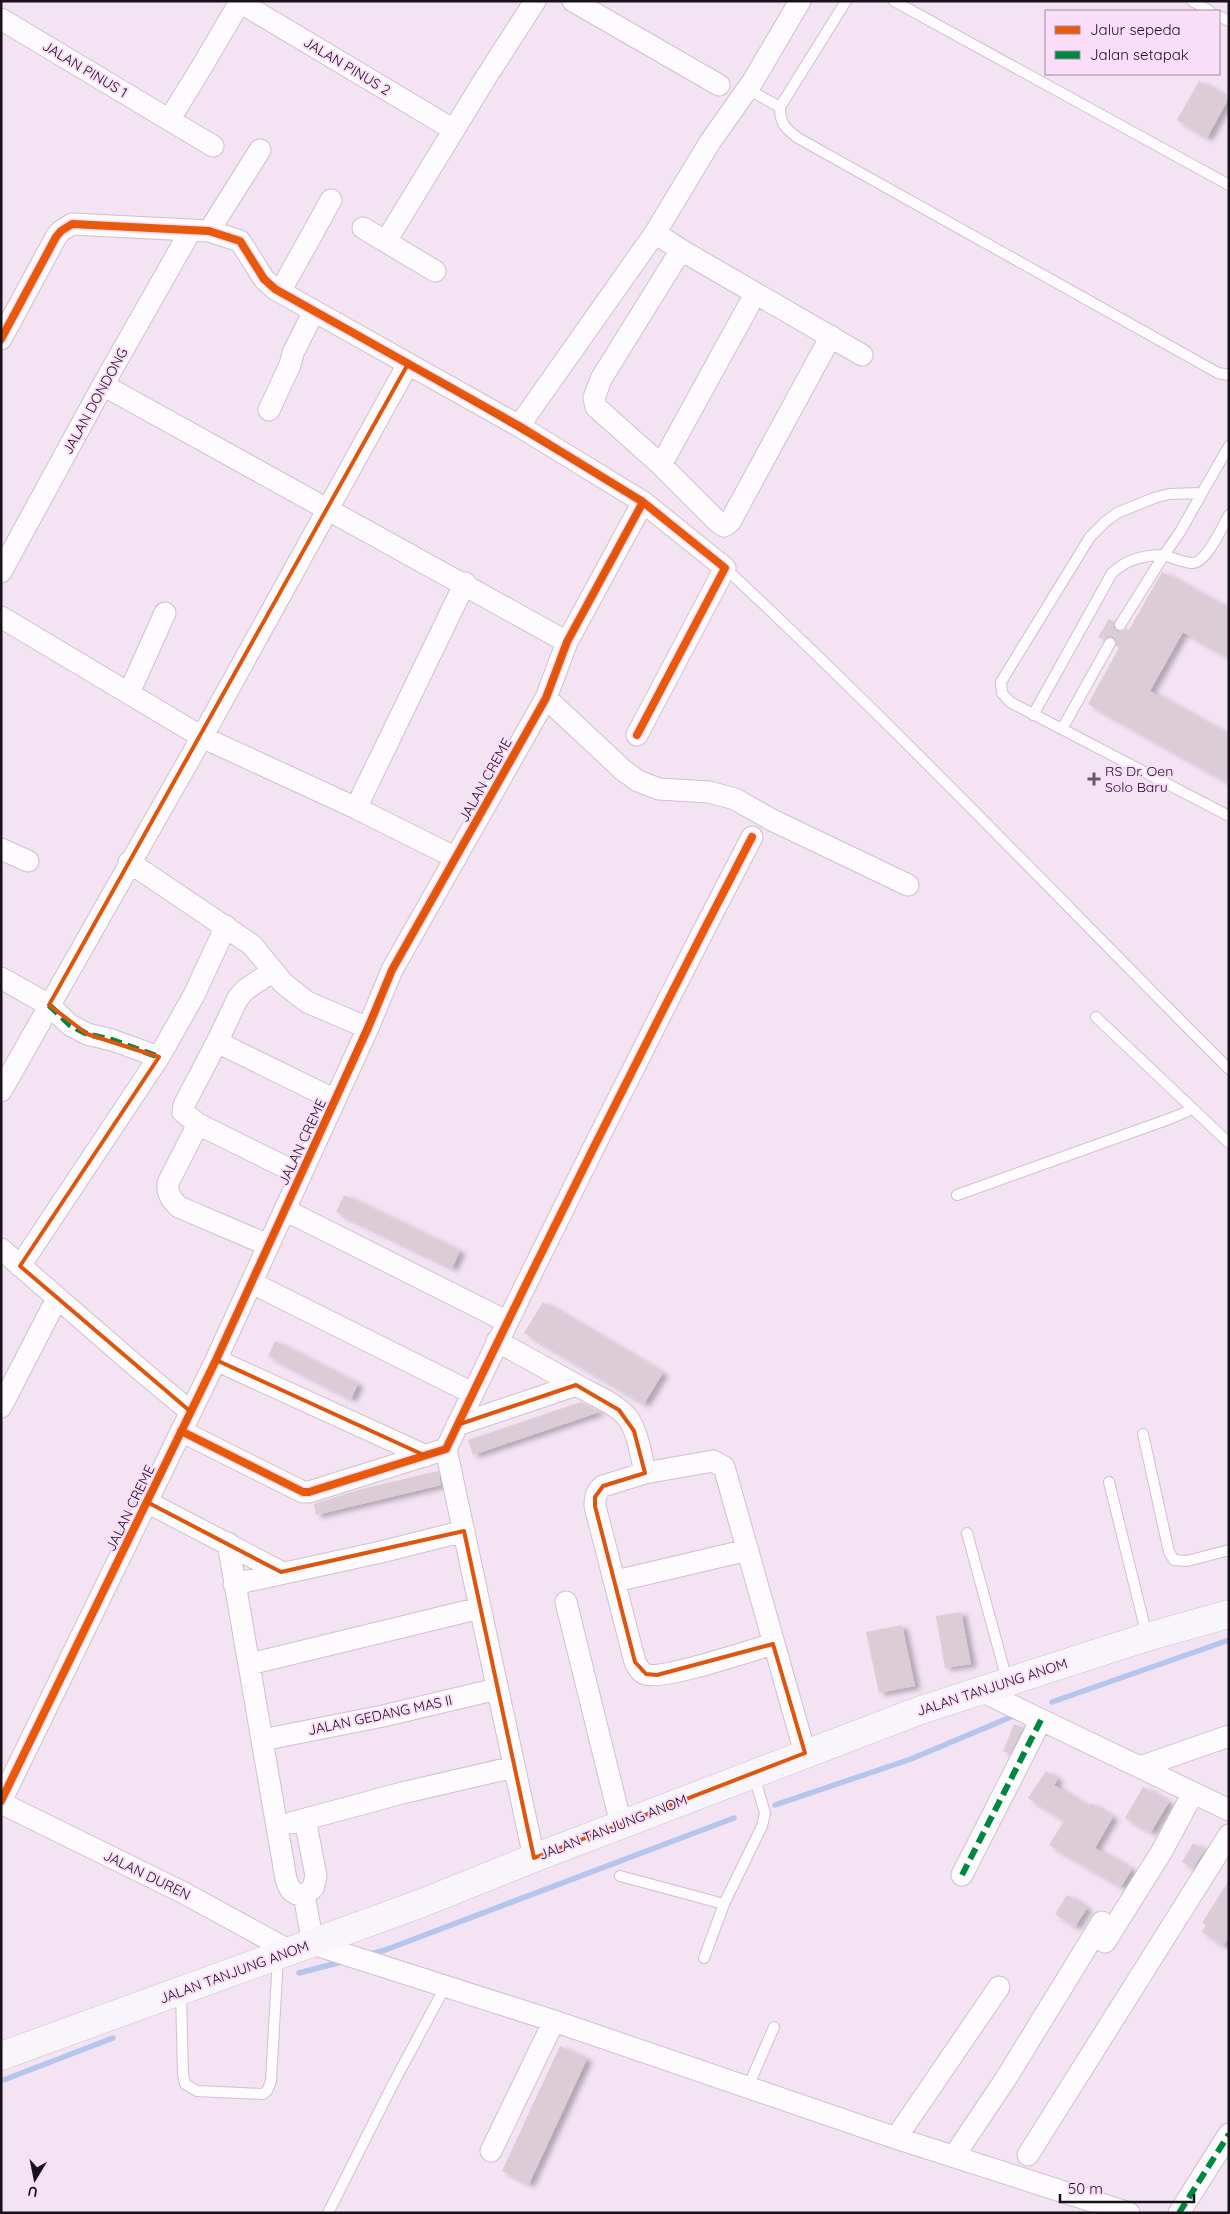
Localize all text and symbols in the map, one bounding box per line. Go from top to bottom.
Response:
legend [1045,10,1220,75]
text: Jalur sepeda [1090,20,1181,39]
street label: JALAN PINUS 2 [300,33,394,99]
street label: JALAN PINUS 1 [39,37,131,101]
text: Jalan setapak [1090,45,1189,64]
street label: JALAN DONDONG [58,345,132,457]
street label: JALAN CREME [454,735,516,825]
place label: RS Dr. Oen Solo Baru [1105,762,1173,796]
marker: RS Dr. Oen Solo Baru [1087,772,1101,786]
street label: JALAN CREME [274,1096,330,1188]
street label: JALAN CREME [101,1462,159,1554]
street label: JALAN TANJUNG ANOM [914,1654,1070,1720]
street label: JALAN GEDANG MAS II [306,1691,454,1739]
street label: JALAN TANJUNG ANOM [536,1790,690,1864]
street label: JALAN DUREN [100,1846,194,1904]
street label: JALAN TANJUNG ANOM [157,1937,311,2007]
north arrow [10,2154,60,2204]
scale bar [1060,2172,1194,2204]
text: 50 m [1068,2179,1103,2198]
text: U [26,2182,39,2202]

